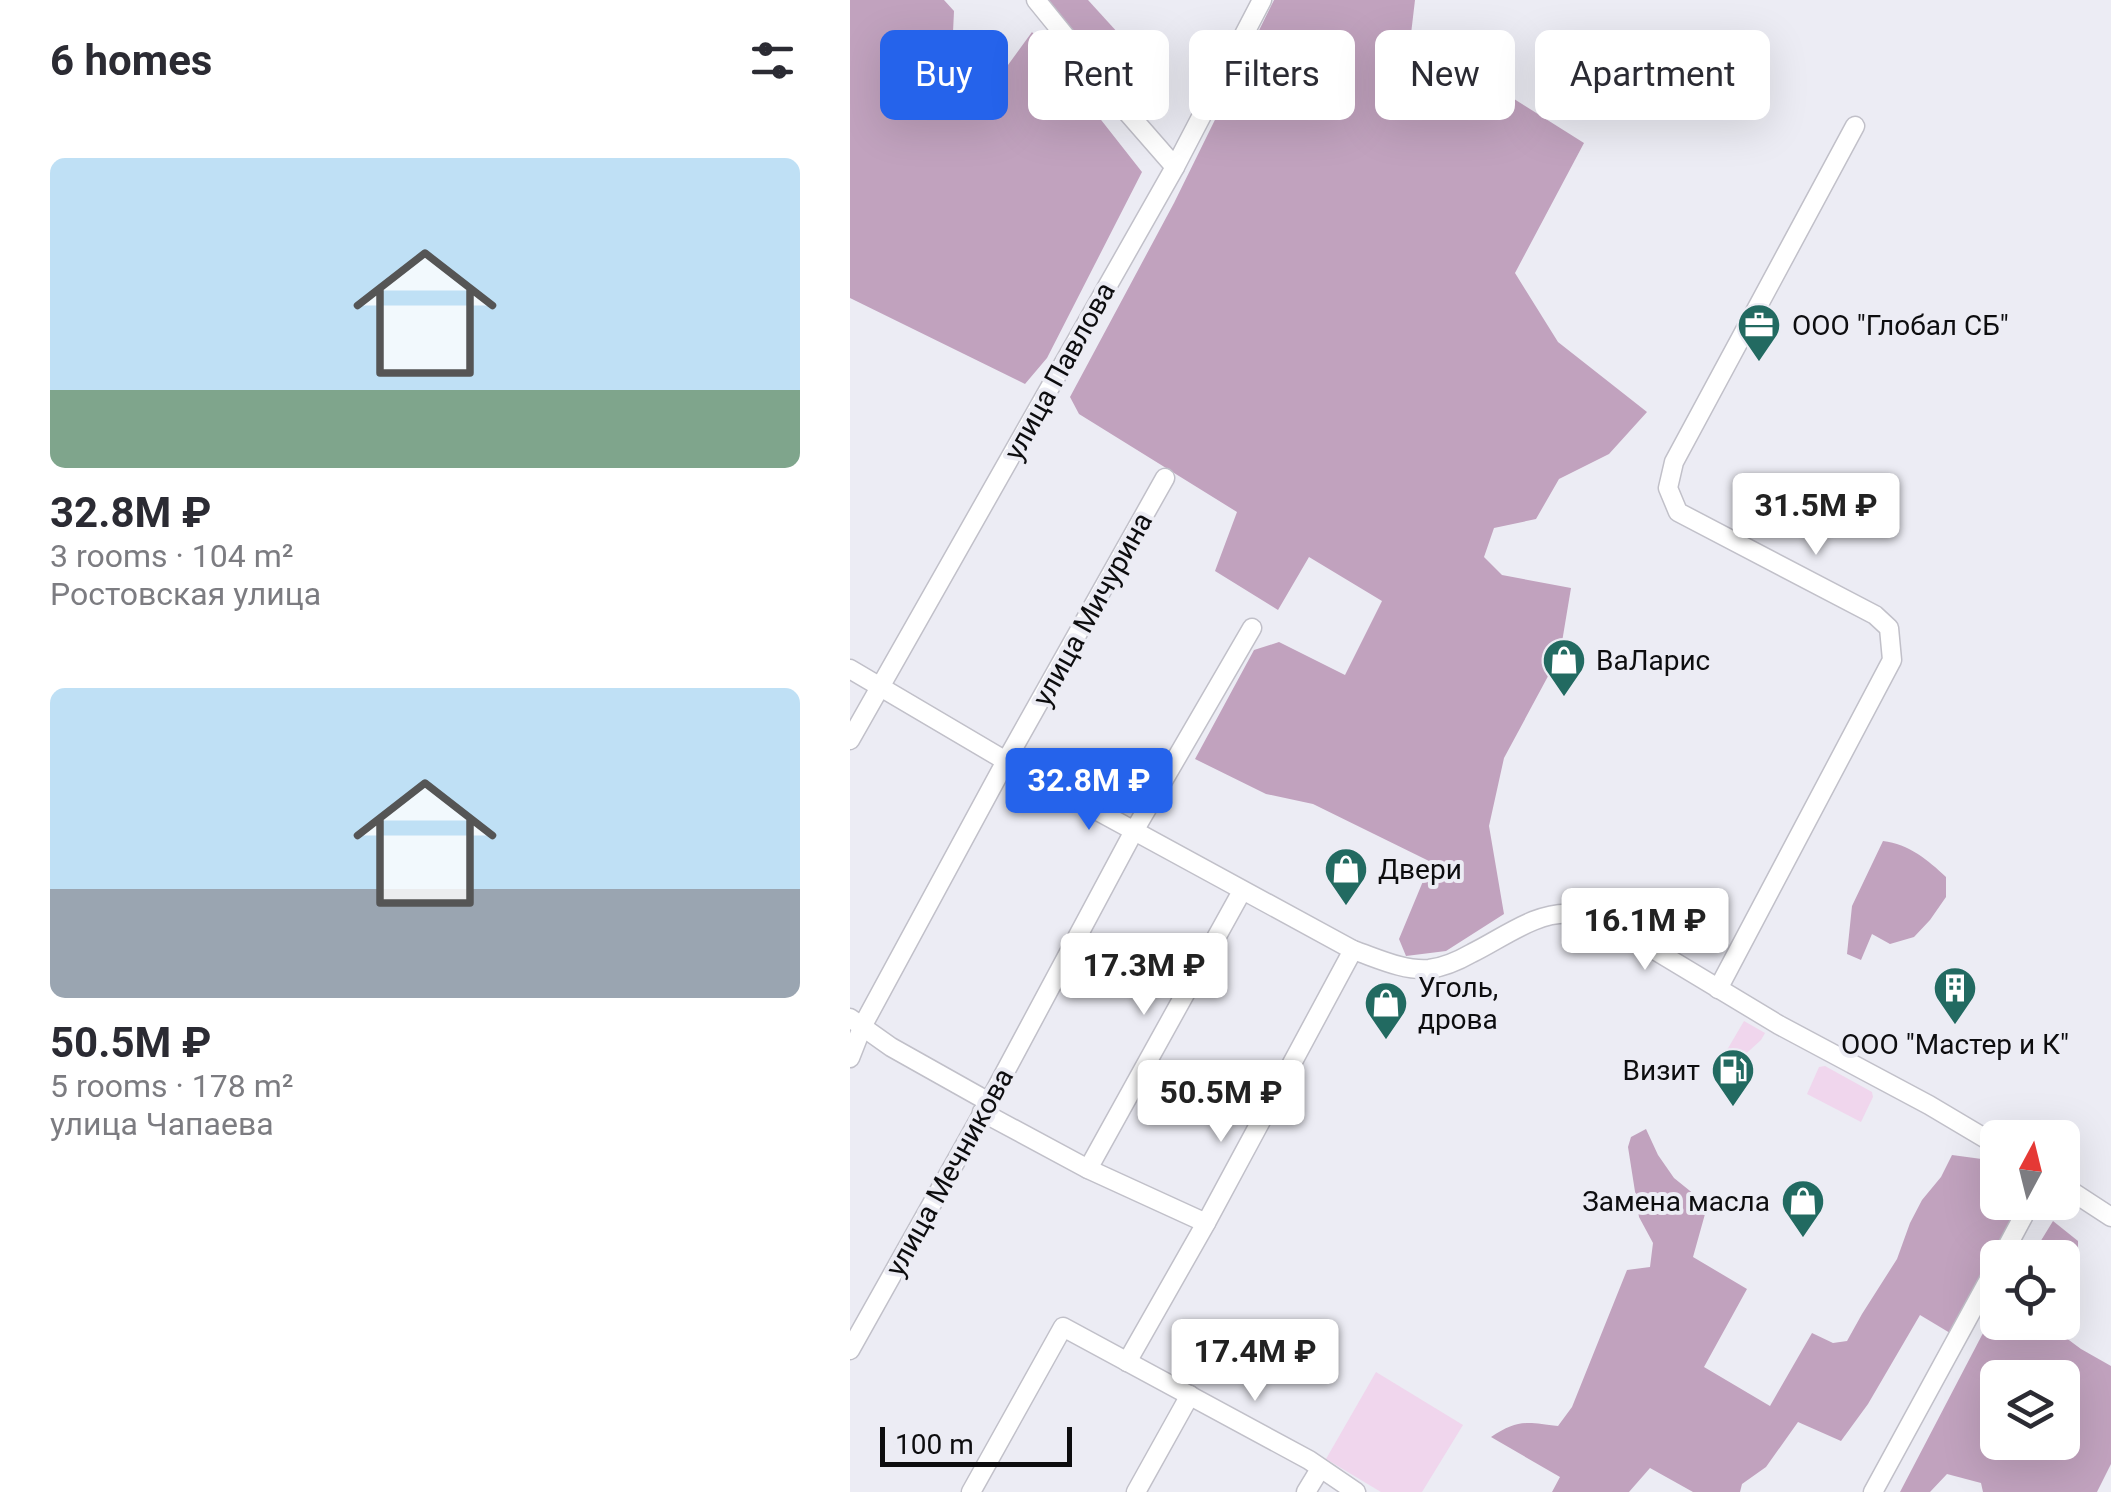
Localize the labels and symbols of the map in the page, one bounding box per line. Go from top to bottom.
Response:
street label: улица Павлова [997,276,1122,466]
office icon: ООО "Глобал СБ" [1736,302,1782,363]
place label: ООО "Глобал СБ" [1792,309,2009,342]
pin: 31.5M ₽ [1724,473,1908,558]
street label: улица Мичурина [1026,507,1159,712]
shop icon: ВаЛарис [1541,637,1587,698]
place label: ВаЛарис [1596,644,1710,677]
pin: 32.8M ₽ [997,748,1181,833]
shop icon: Двери [1323,846,1369,907]
place label: Двери [1378,853,1462,886]
pin: 16.1M ₽ [1553,888,1737,973]
pin: 17.3M ₽ [1052,933,1236,1018]
building icon: ООО "Мастер и К" [1932,965,1978,1026]
place label: Уголь, дрова [1418,971,1498,1036]
shop icon: Уголь, дрова [1363,980,1409,1041]
place label: ООО "Мастер и К" [1841,1028,2069,1061]
fuel station icon: Визит [1710,1047,1756,1108]
place label: Визит [1623,1054,1700,1087]
pin: 50.5M ₽ [1129,1060,1313,1145]
street label: улица Мечникова [879,1062,1020,1282]
north arrow [1980,1120,2080,1220]
shop icon: Замена масла [1780,1178,1826,1239]
place label: Замена масла [1582,1185,1770,1218]
pin: 17.4M ₽ [1163,1319,1347,1404]
scale bar [880,1422,1072,1466]

